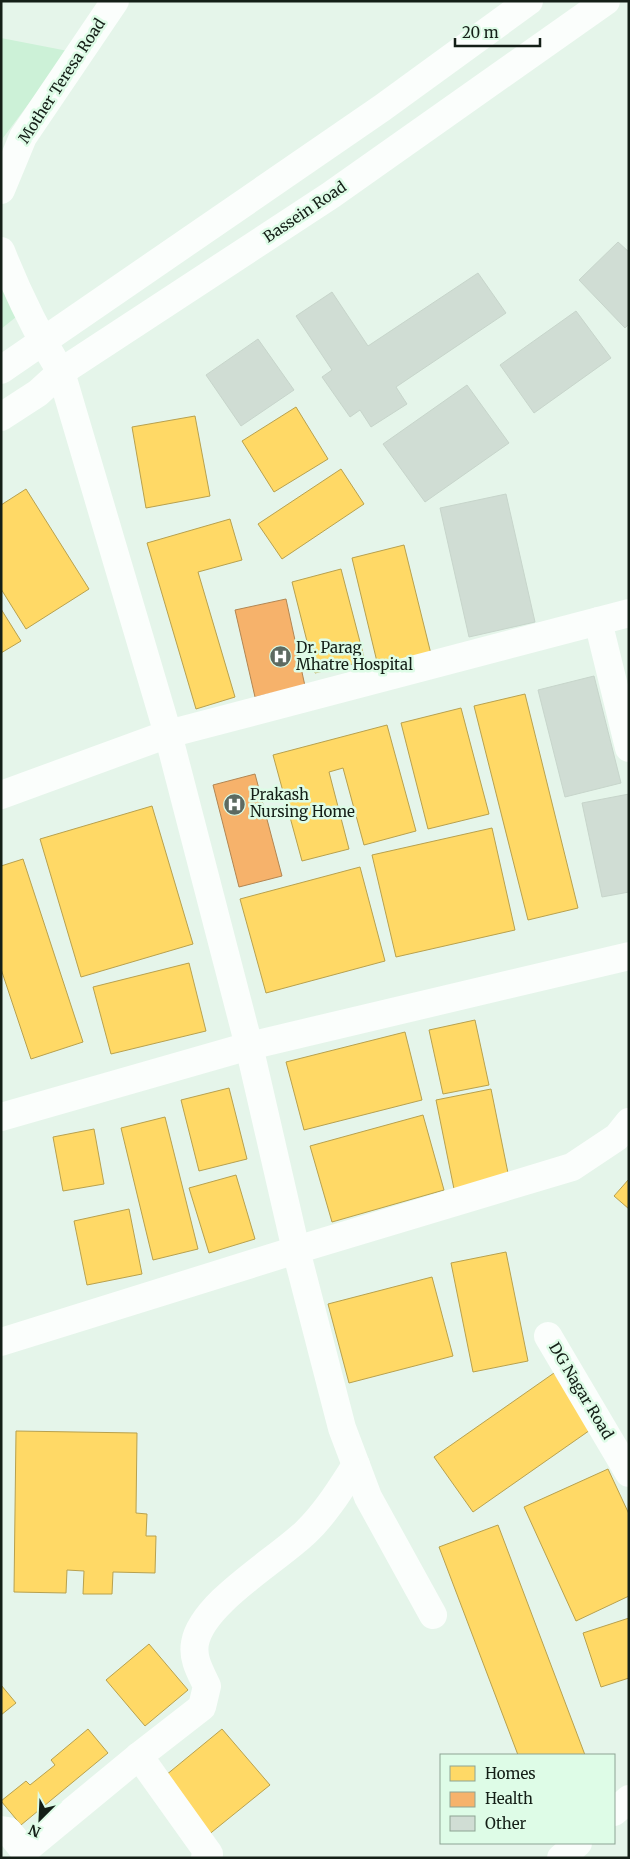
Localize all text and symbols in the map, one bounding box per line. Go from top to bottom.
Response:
street label: Mother Teresa Road [14,15,109,147]
scale bar [455,15,540,47]
text: 20 m [462,23,499,42]
street label: Bassein Road [260,177,350,246]
place label: Dr. Parag Mhatre Hospital [296,638,413,674]
hospital icon: Dr. Parag Mhatre Hospital [268,645,292,669]
place label: Prakash Nursing Home [250,785,355,821]
hospital icon: Prakash Nursing Home [222,792,246,816]
street label: DG Nagar Road [545,1339,618,1443]
legend [440,1754,615,1844]
text: Homes [485,1764,536,1783]
text: Health [485,1789,533,1808]
north arrow [15,1794,65,1844]
text: Other [485,1814,527,1833]
text: N [26,1820,43,1841]

